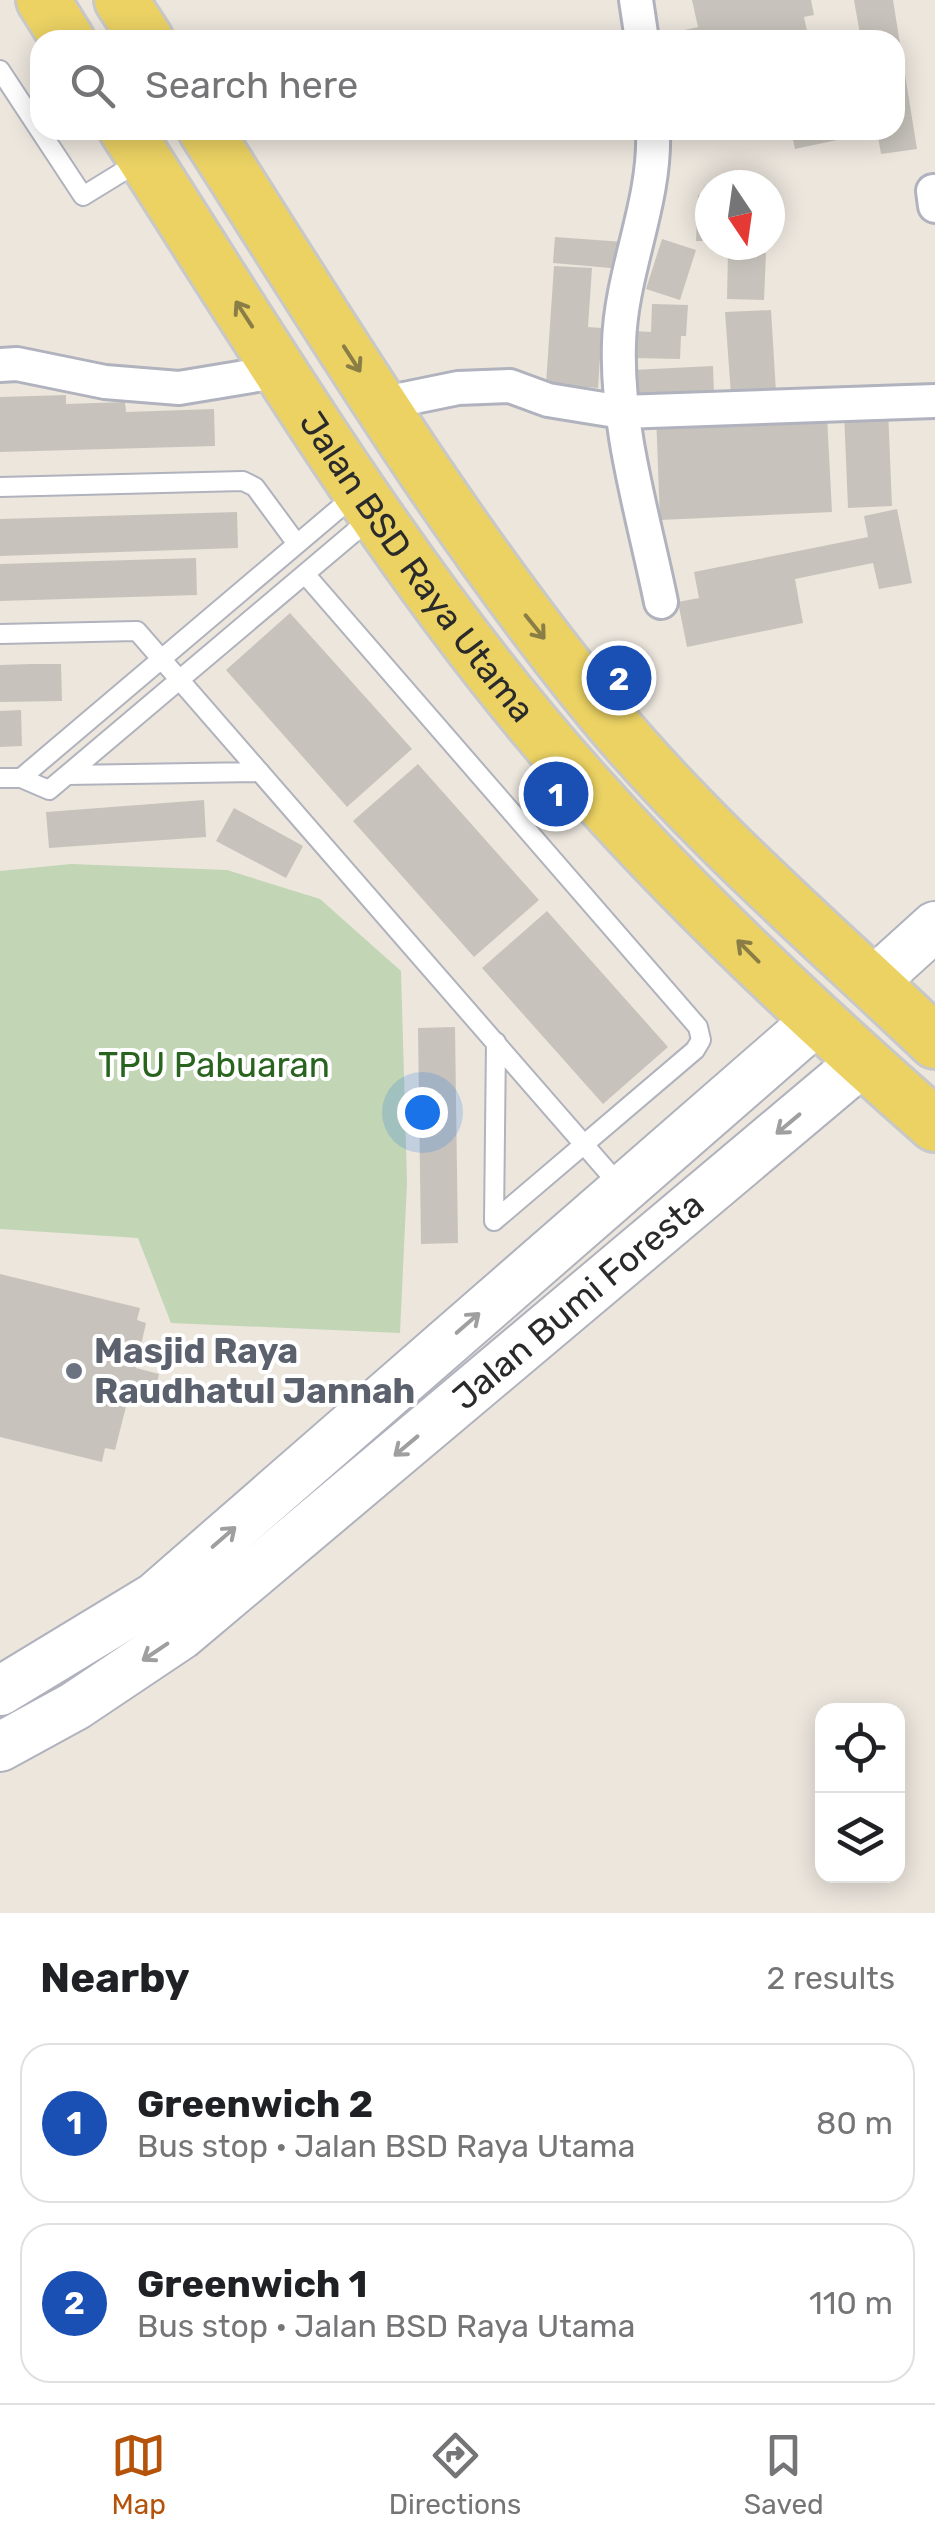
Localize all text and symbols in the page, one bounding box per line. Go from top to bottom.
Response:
search box [30,30,905,140]
icon: search [65,58,120,113]
text: Search here [145,62,358,108]
north arrow [695,170,785,260]
one-way arrow [234,300,255,328]
one-way arrow [341,345,362,373]
street label: Jalan BSD Raya Utama [291,403,544,730]
one-way arrow [524,614,546,640]
pin: 2 [586,640,652,716]
pin: 1 [524,756,588,832]
one-way arrow [736,940,760,964]
park label: TPU Pabuaran [98,1044,330,1086]
your location [397,1087,448,1138]
one-way arrow [776,1112,802,1134]
street label: Jalan Bumi Foresta [444,1183,712,1418]
one-way arrow [455,1313,481,1335]
place label: Masjid Raya Raudhatul Jannah [94,1330,415,1412]
marker: Masjid Raya Raudhatul Jannah [63,1360,85,1382]
one-way arrow [394,1434,419,1457]
one-way arrow [211,1526,236,1549]
one-way arrow [142,1642,170,1663]
map controls [815,1703,905,1883]
button: locate [815,1703,905,1793]
button: layers [815,1793,905,1883]
text: Nearby [40,1953,190,2003]
text: 2 results [766,1959,895,1997]
text: Greenwich 2 [137,2081,373,2127]
text: 1 [67,2104,82,2142]
text: 80 m [816,2104,893,2142]
text: Bus stop · Jalan BSD Raya Utama [137,2127,635,2165]
text: Greenwich 1 [137,2261,368,2307]
text: 2 [64,2284,85,2322]
text: 110 m [809,2284,893,2322]
text: Bus stop · Jalan BSD Raya Utama [137,2307,635,2345]
tab: Map [111,2428,166,2521]
tab: Directions [389,2428,521,2521]
tab: Saved [744,2428,824,2521]

